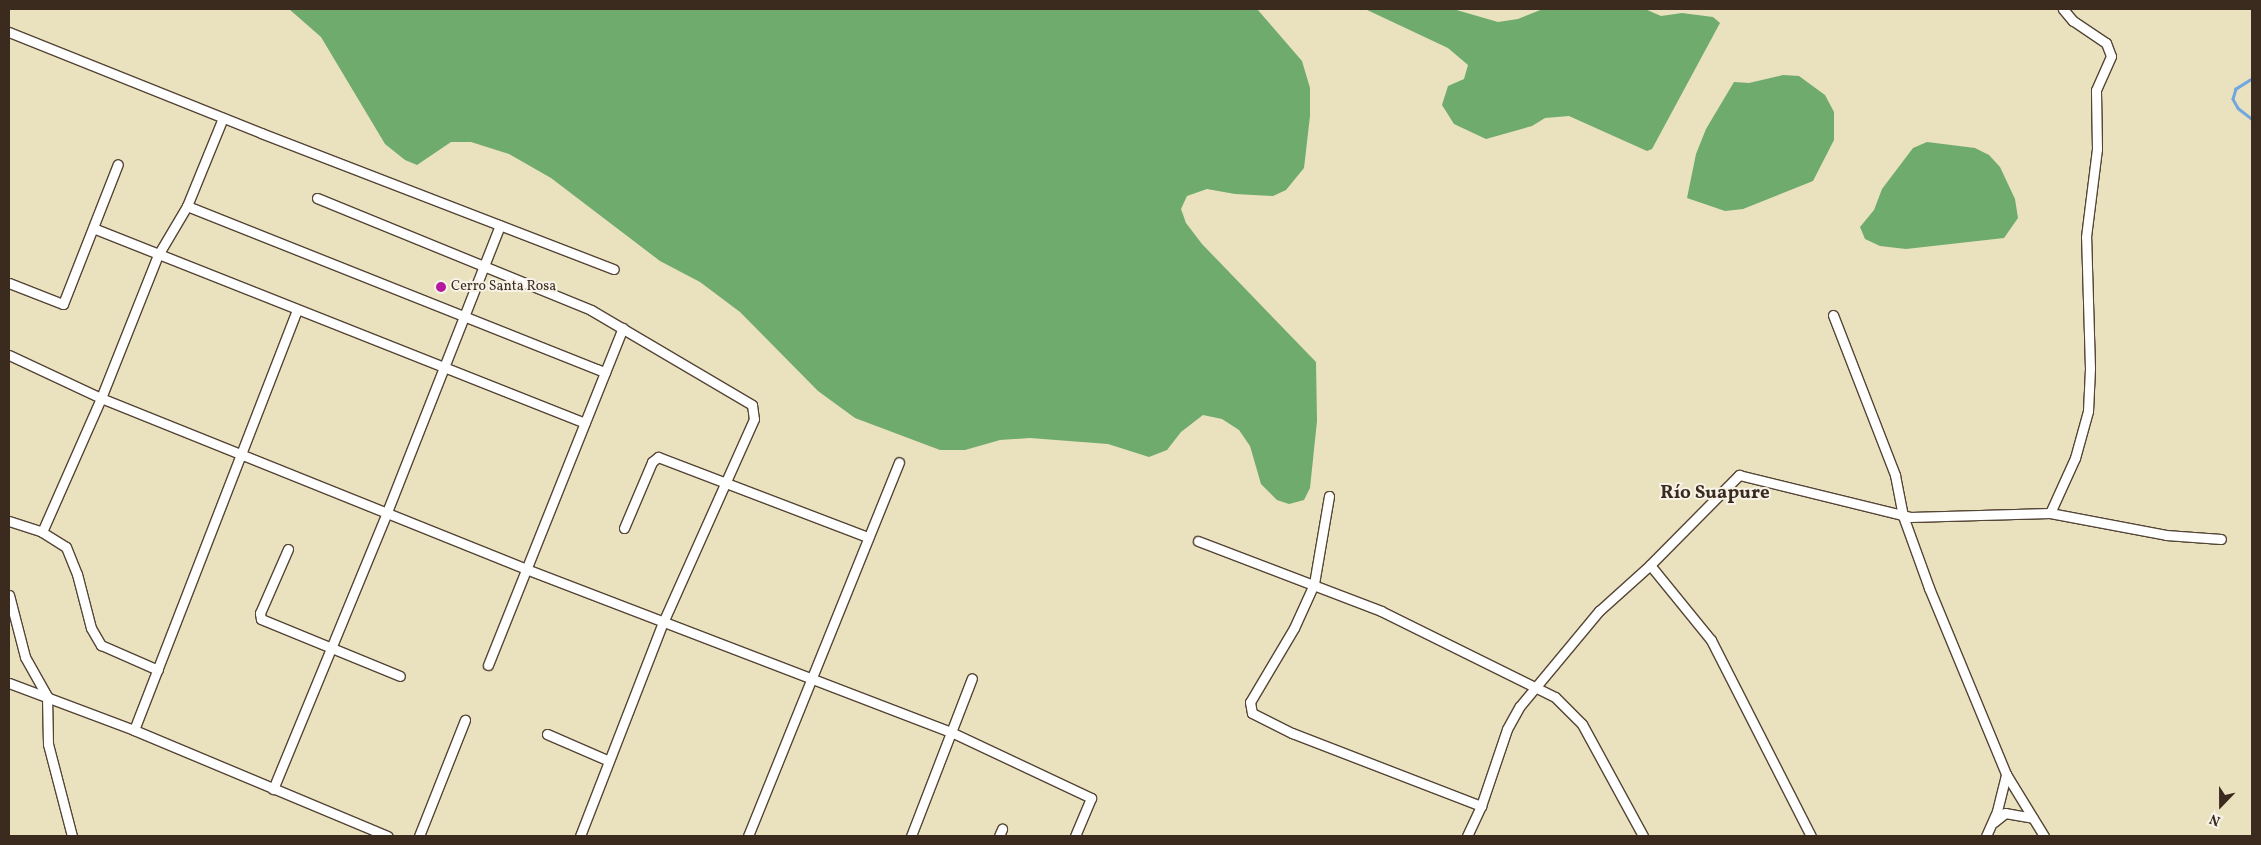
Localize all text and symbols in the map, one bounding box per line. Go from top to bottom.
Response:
place label: Cerro Santa Rosa [451,279,556,295]
marker: Cerro Santa Rosa [435,281,447,293]
district label: Río Suapure [1660,483,1770,505]
north arrow [2196,780,2246,830]
text: N [2207,809,2223,830]

